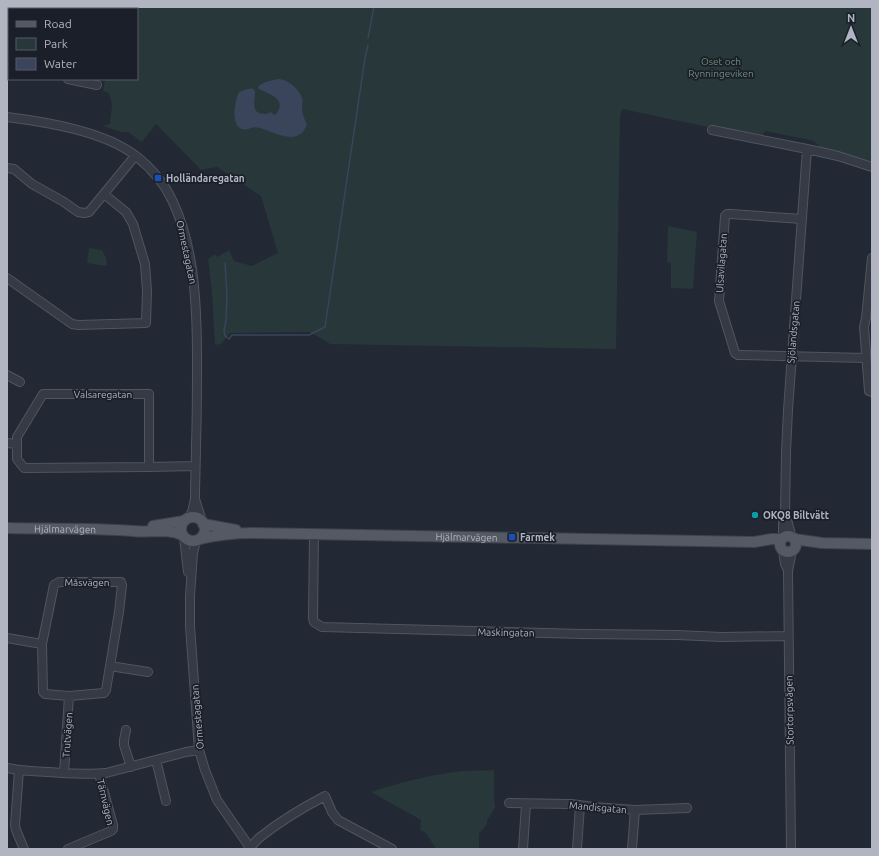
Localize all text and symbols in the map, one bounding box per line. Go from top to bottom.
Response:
legend [8,8,138,80]
north arrow [831,8,871,48]
text: N [847,12,855,24]
text: Road [44,17,72,30]
text: Park [44,37,68,50]
park label: Oset och Rynningeviken [688,56,754,79]
text: Water [44,57,77,70]
marker: Holländaregatan [153,173,163,183]
place label: Holländaregatan [166,173,245,184]
street label: Ormestagatan [174,219,199,285]
street label: Ulsavilagatan [714,233,729,293]
street label: Sjölandsgatan [785,300,802,364]
street label: Valsaregatan [74,389,132,400]
marker: OKQ8 Biltvätt [750,510,760,520]
place label: OKQ8 Biltvätt [763,510,830,521]
street label: Hjälmarvägen [34,523,96,535]
street label: Hjälmarvägen [435,531,498,543]
marker: Farmek [507,532,517,542]
place label: Farmek [520,532,555,543]
street label: Måsvägen [64,577,110,588]
street label: Maskingatan [477,627,535,638]
street label: Stortorpsvägen [783,675,796,745]
street label: Ormestagatan [189,684,206,750]
street label: Trutvägen [60,712,75,758]
street label: Tärnvägen [95,778,116,826]
street label: Mandisgatan [569,799,627,815]

